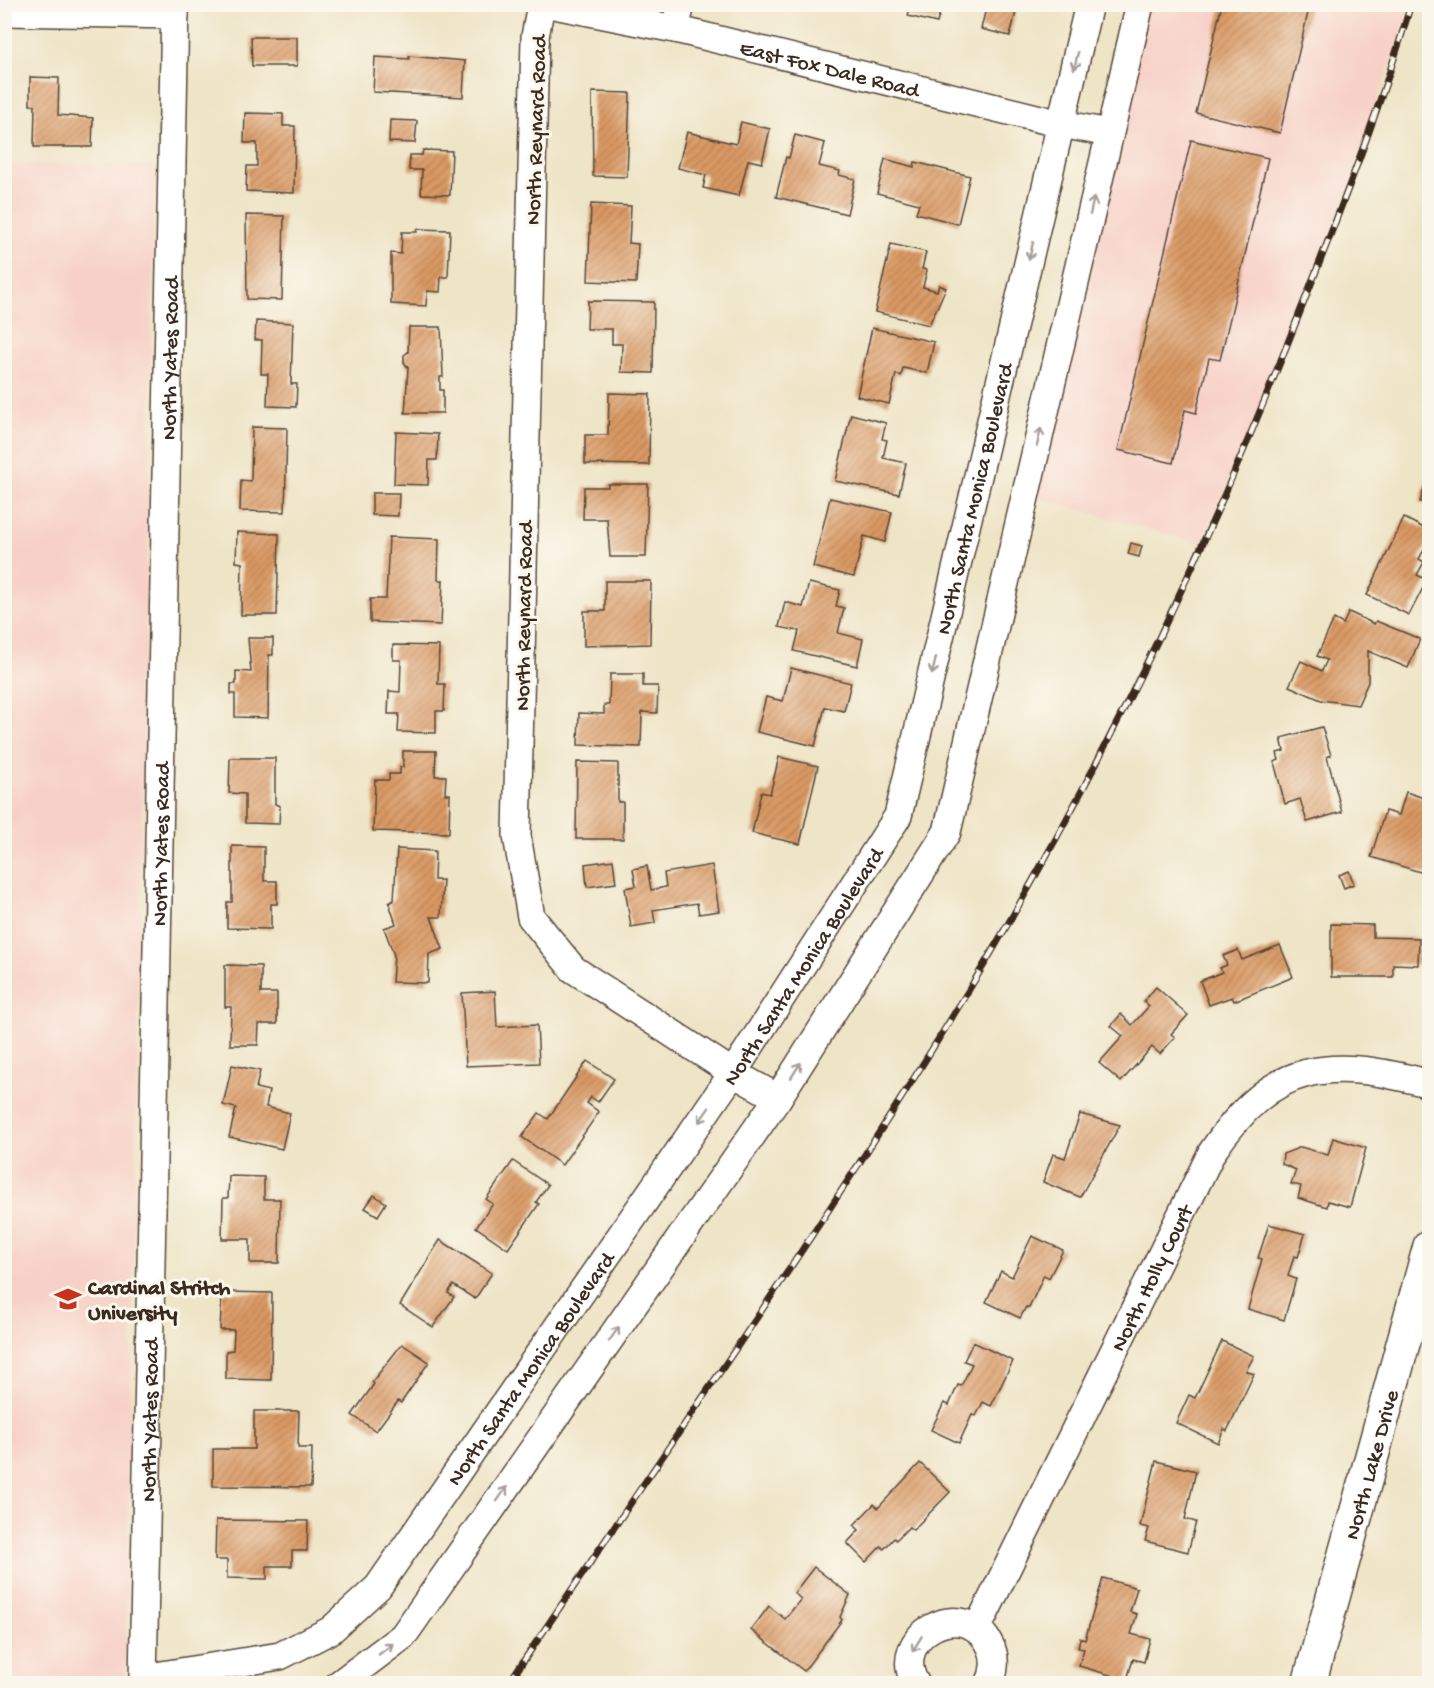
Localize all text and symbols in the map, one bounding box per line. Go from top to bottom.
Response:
street label: North Reynard Road [522,33,554,225]
street label: East Fox Dale Road [737,36,923,106]
one-way arrow [1069,52,1081,71]
one-way arrow [1087,197,1099,216]
one-way arrow [1025,242,1037,261]
street label: North Yates Road [158,274,187,440]
street label: North Santa Monica Boulevard [932,359,1022,637]
one-way arrow [1033,428,1045,447]
street label: North Reynard Road [511,519,541,711]
one-way arrow [927,656,939,675]
street label: North Yates Road [148,760,178,926]
street label: North Santa Monica Boulevard [719,842,892,1092]
one-way arrow [790,1062,802,1079]
one-way arrow [698,1106,710,1122]
street label: North Holly Court [1107,1200,1202,1357]
street label: North Santa Monica Boulevard [443,1247,623,1492]
place label: Cardinal Stritch University [87,1277,231,1328]
school or university icon: Cardinal Stritch University [53,1284,83,1314]
one-way arrow [608,1326,620,1343]
street label: North Yates Road [137,1336,167,1502]
street label: North Lake Drive [1340,1387,1407,1543]
one-way arrow [496,1486,508,1503]
one-way arrow [911,1635,924,1652]
one-way arrow [378,1643,394,1656]

